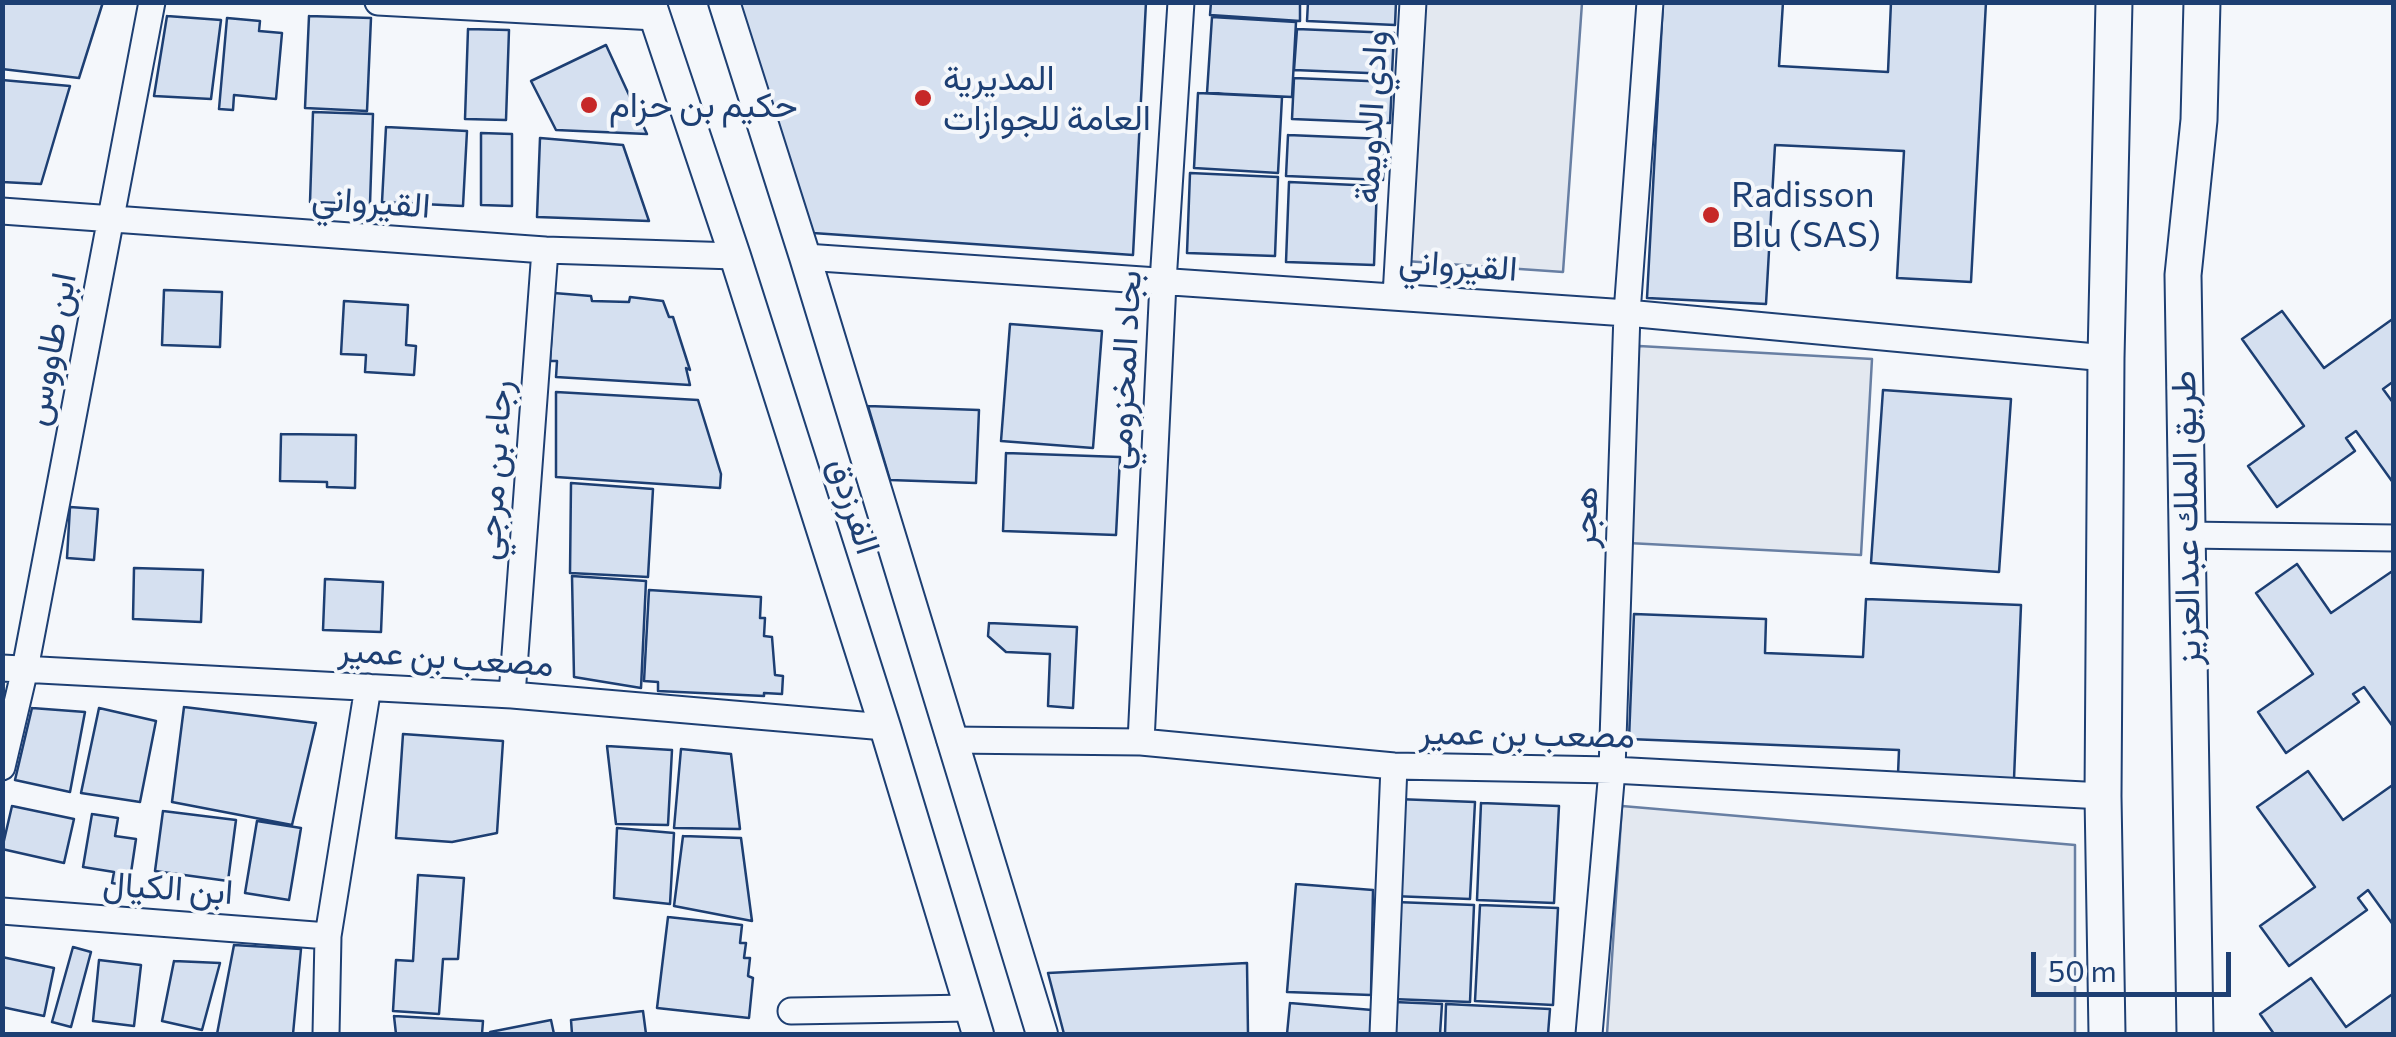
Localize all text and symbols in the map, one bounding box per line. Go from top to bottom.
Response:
street label: وادي الدويمة [1345,29,1397,205]
place label: المديرية العامة للجوازات [943,57,1151,139]
place label: حكيم بن حزام [609,84,798,126]
marker: المديرية العامة للجوازات [912,87,934,109]
marker: حكيم بن حزام [578,94,600,116]
place label: Radisson Blu (SAS) [1731,174,1881,256]
street label: القيرواني [310,177,432,227]
marker: Radisson Blu (SAS) [1700,204,1722,226]
street label: القيرواني [1397,240,1519,290]
street label: ابن طاووس [15,269,85,429]
street label: بجاد المخزومي [1098,269,1150,471]
street label: طريق الملك عبدالعزيز [2162,370,2210,666]
street label: رجاء بن مرجي [467,378,521,562]
street label: الفرزدق [819,453,889,559]
street label: هجر [1563,485,1607,549]
street label: مصعب بن عمير [337,629,555,685]
street label: مصعب بن عمير [1419,711,1635,757]
street label: ابن الكيال [101,862,235,914]
scale bar [2036,932,2236,994]
text: 50 m [2048,951,2117,988]

